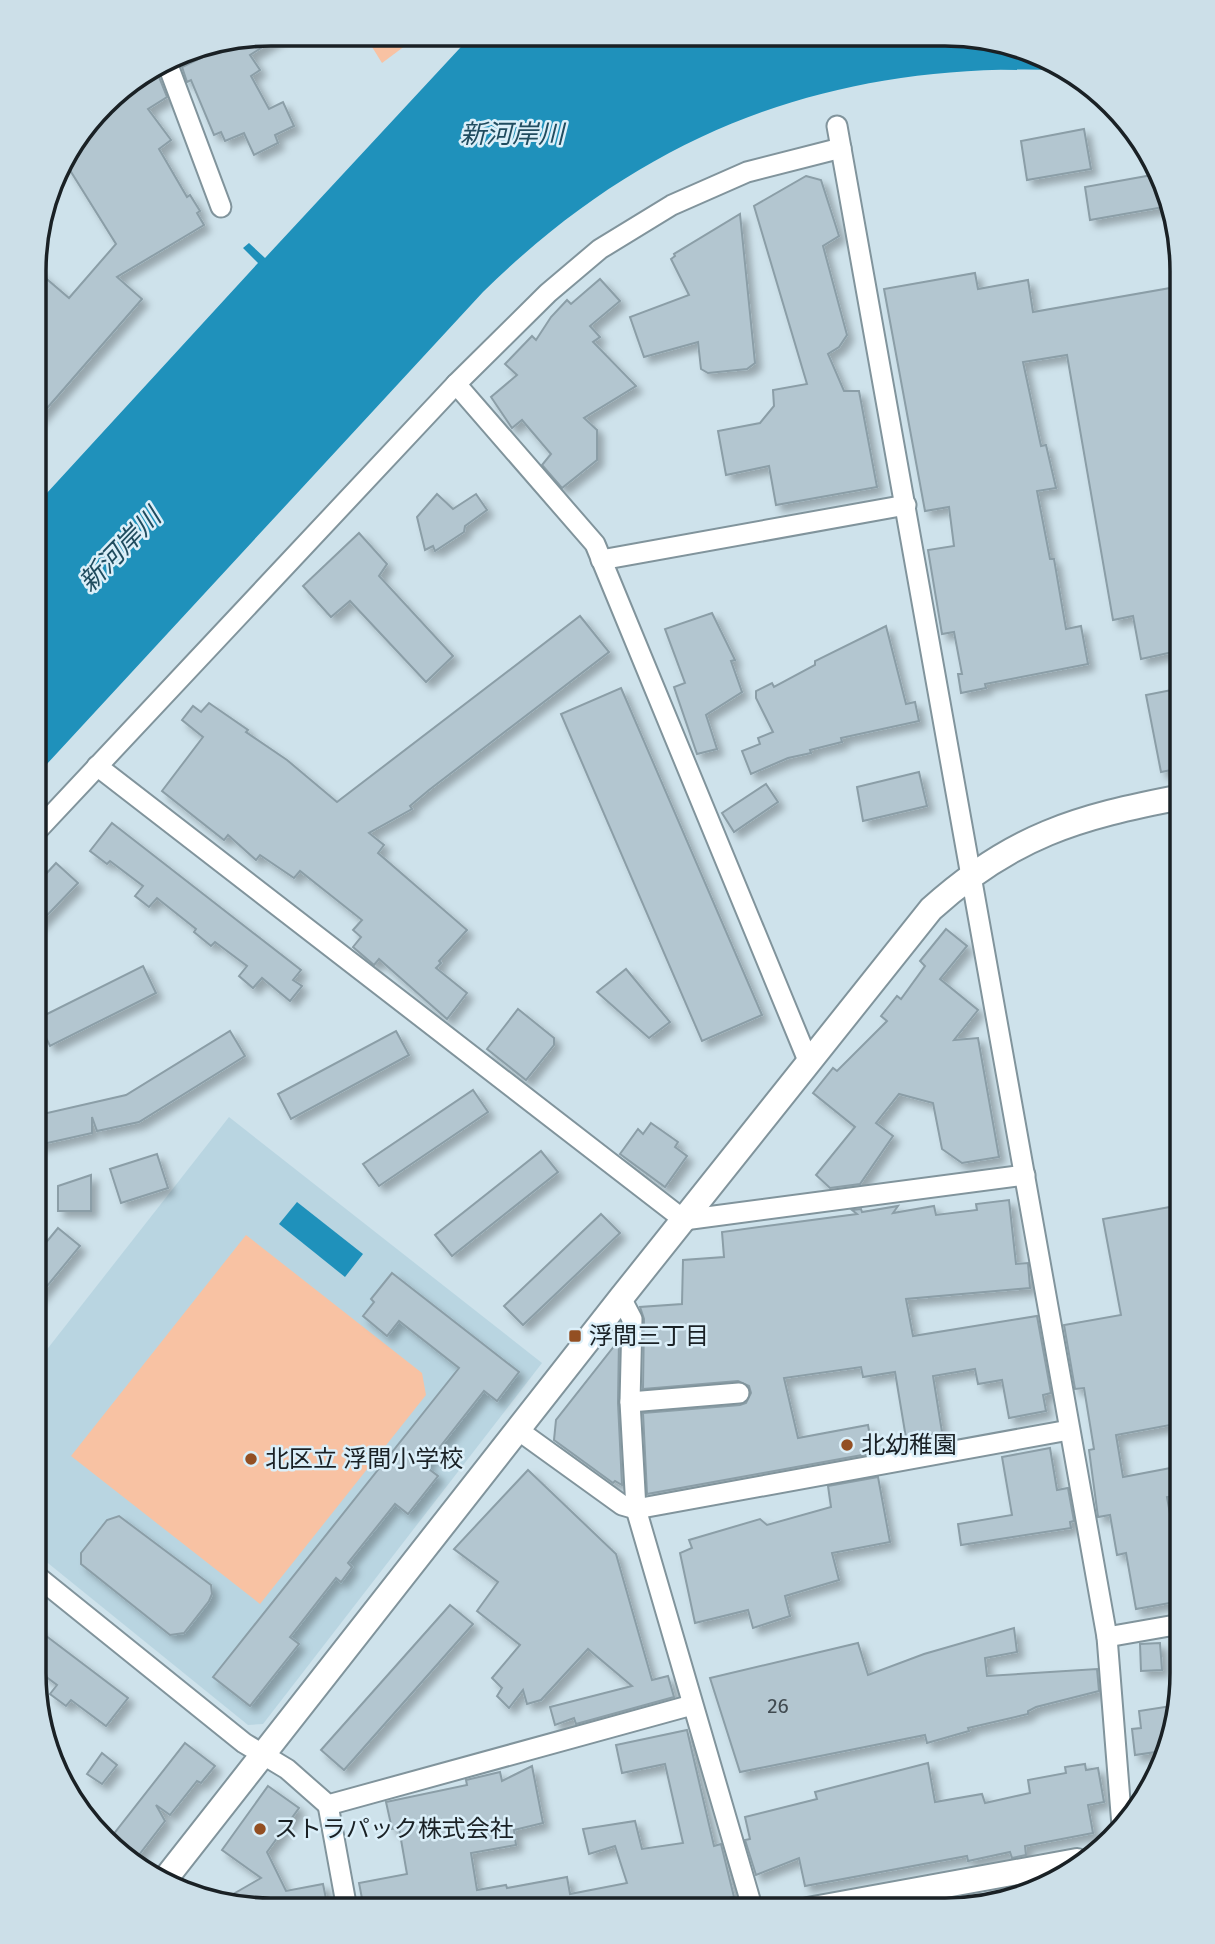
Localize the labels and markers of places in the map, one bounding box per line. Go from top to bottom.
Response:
place label: 浮間三丁目 [589,1322,709,1350]
marker: 浮間三丁目 [567,1328,583,1344]
place label: 北幼稚園 [861,1431,957,1459]
marker: 北幼稚園 [839,1437,855,1453]
place label: 北区立 浮間小学校 [265,1445,463,1473]
marker: 北区立 浮間小学校 [243,1451,259,1467]
place label: ストラパック株式会社 [274,1815,514,1843]
marker: ストラパック株式会社 [252,1821,268,1837]

